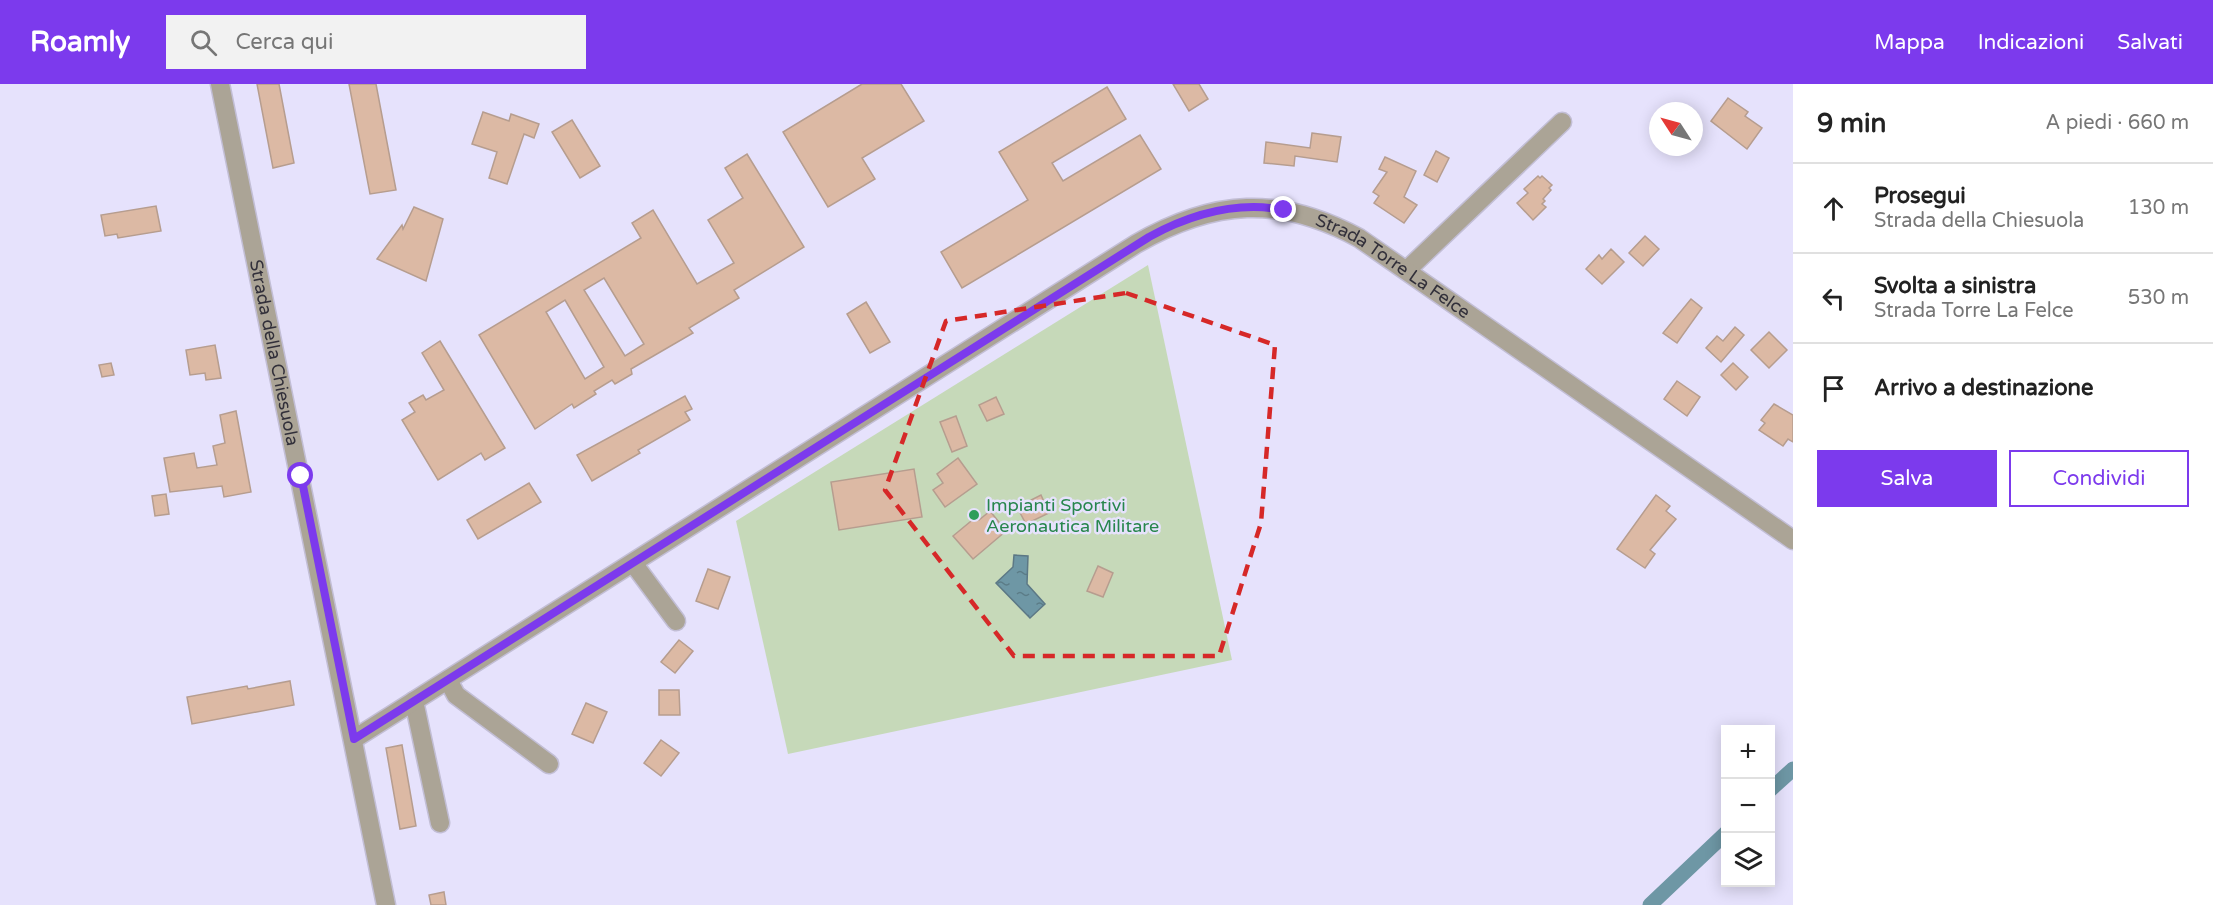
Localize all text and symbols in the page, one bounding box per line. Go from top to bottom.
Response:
search box [166,15,586,69]
text: Roamly [30,25,130,59]
icon: search [187,26,220,59]
text: Cerca qui [235,29,333,55]
text: Mappa [1874,30,1945,55]
text: Indicazioni [1978,30,2084,55]
text: Salvati [2117,30,2183,55]
north arrow [1649,102,1703,156]
text: 9 min [1817,108,1886,139]
text: A piedi · 660 m [2046,111,2189,135]
text: Prosegui [1874,183,1966,209]
icon: ahead [1817,192,1850,225]
route end [1270,196,1296,222]
text: 130 m [2128,196,2189,220]
street label: Strada Torre La Felce [1313,209,1475,323]
text: Strada della Chiesuola [1874,209,2084,233]
street label: Strada della Chiesuola [245,258,304,448]
text: Svolta a sinistra [1874,273,2036,299]
icon: left [1817,282,1850,315]
text: 530 m [2128,286,2189,310]
text: Strada Torre La Felce [1874,299,2074,323]
icon: arrive [1817,372,1850,405]
text: Arrivo a destinazione [1874,375,2093,401]
button: Salva [1817,450,1997,507]
button: Condividi [2009,450,2189,507]
route start [287,462,313,488]
place label: Impianti Sportivi Aeronautica Militare [986,494,1159,537]
marker: Impianti Sportivi Aeronautica Militare [967,508,981,522]
map controls [1721,725,1775,887]
button: + [1721,725,1775,779]
button: − [1721,779,1775,833]
button: layers [1721,833,1775,887]

